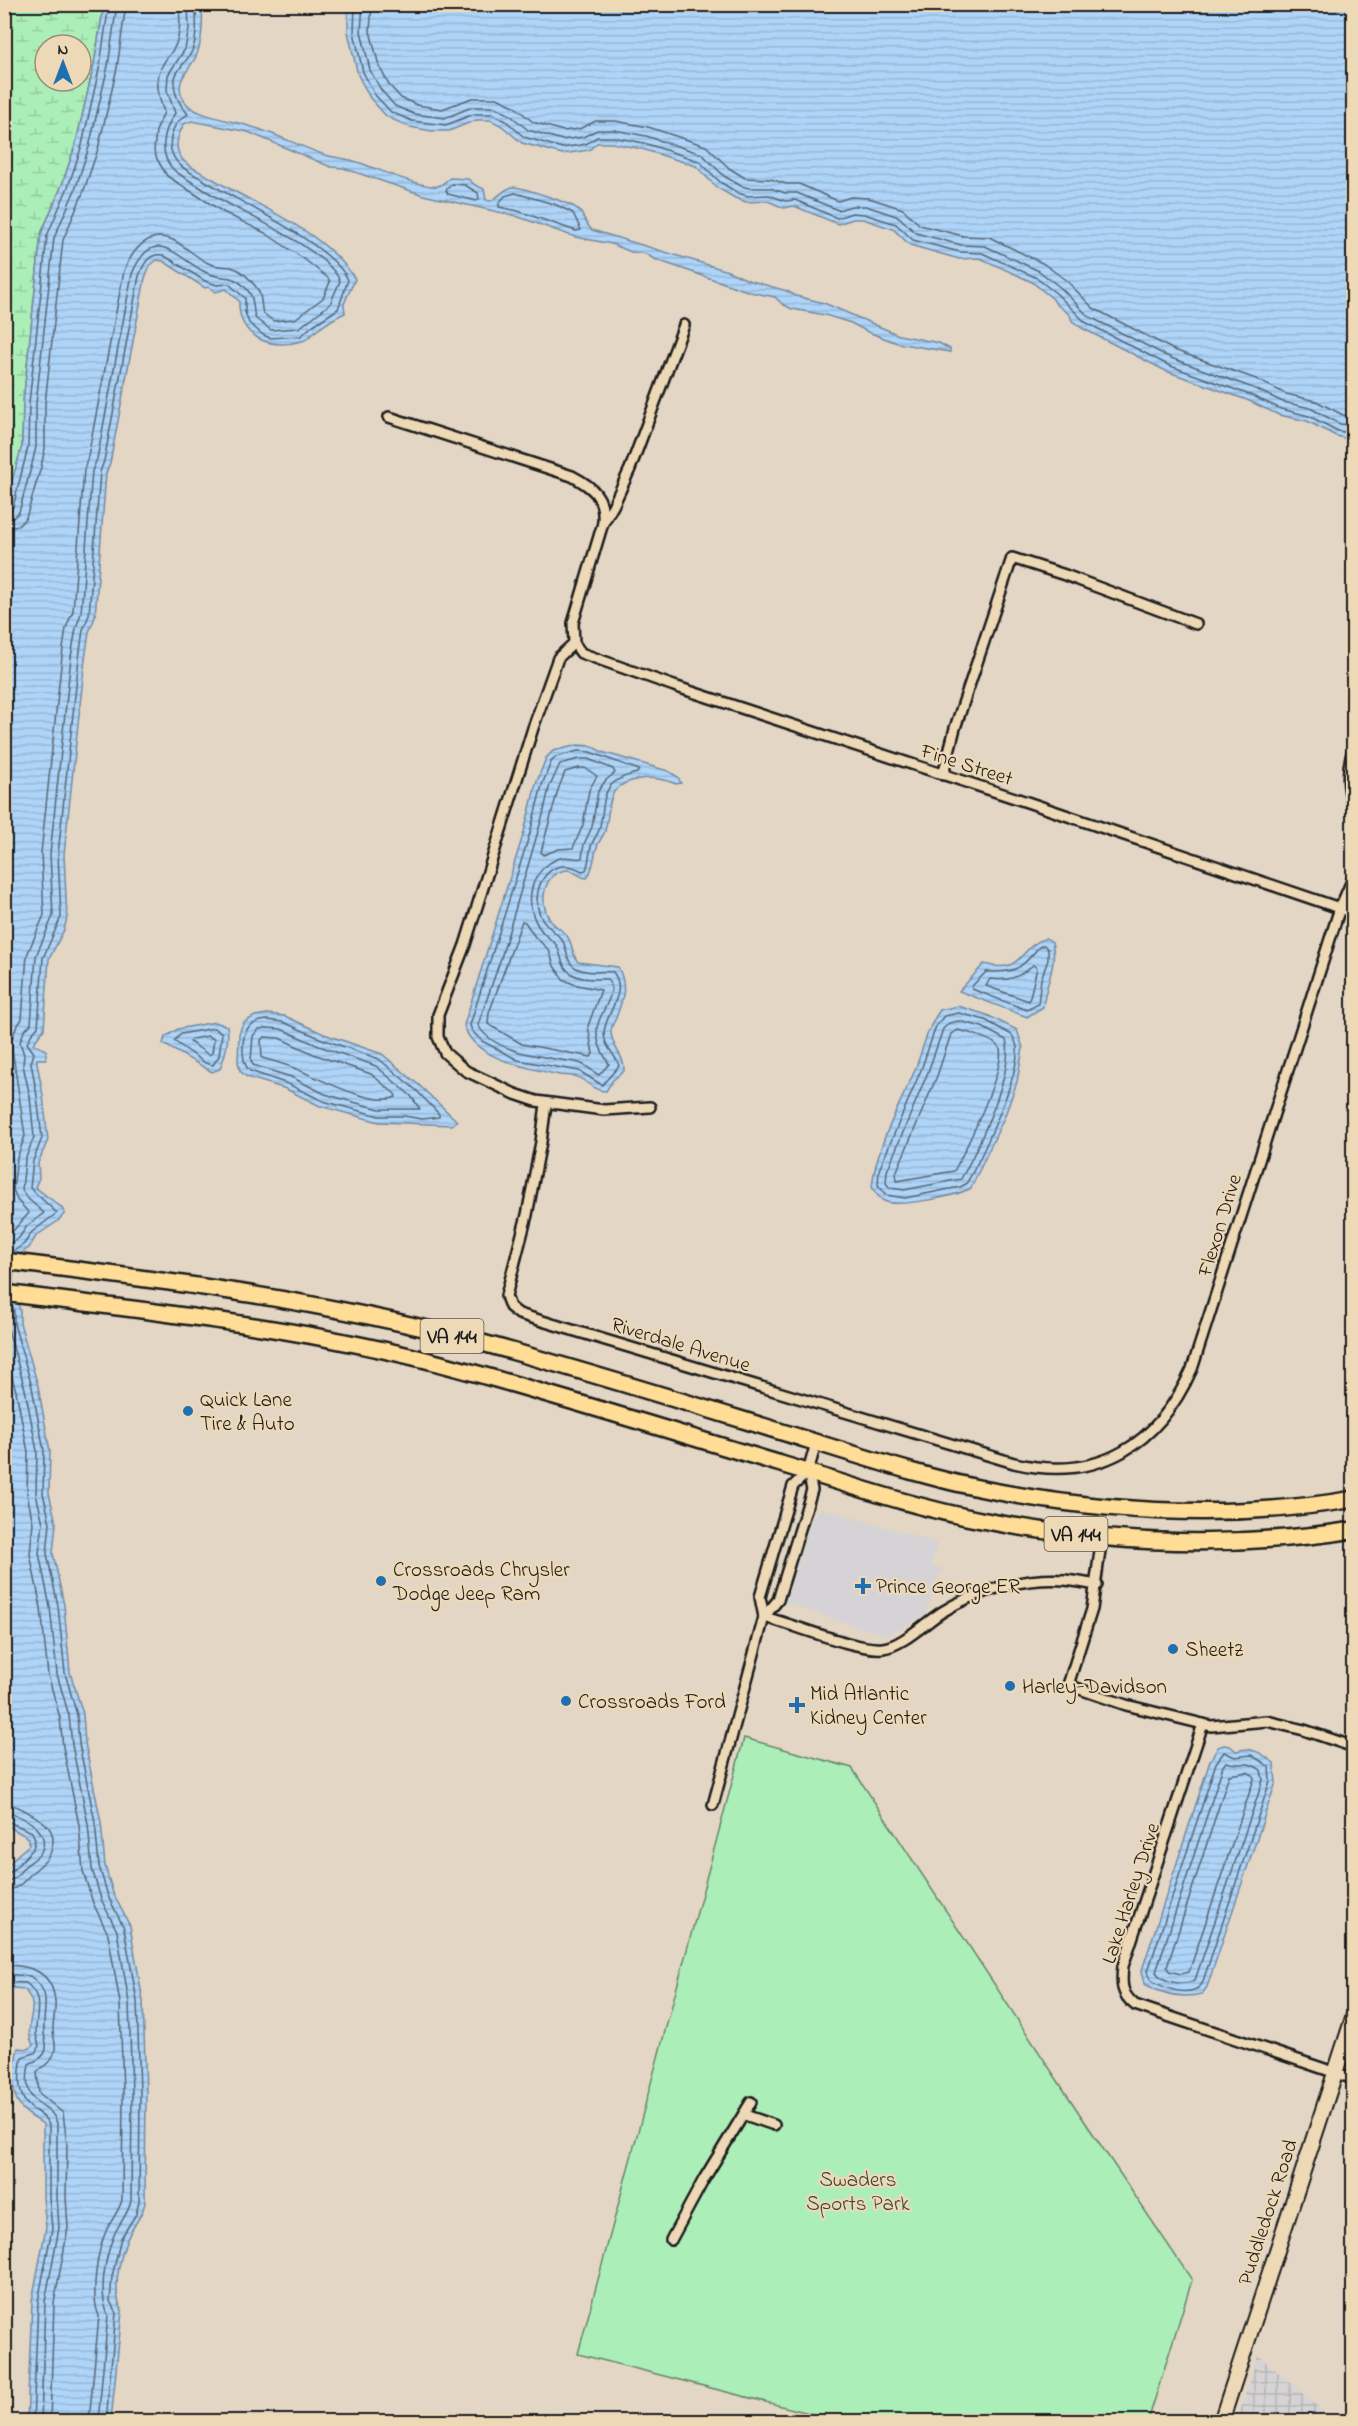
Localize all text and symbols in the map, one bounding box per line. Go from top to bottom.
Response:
north arrow [33,33,93,93]
text: N [58,38,69,62]
street label: Fine Street [915,737,1016,795]
street label: Flexon Drive [1191,1170,1251,1281]
street label: Riverdale Avenue [607,1310,754,1382]
road number: VA 144 [420,1319,484,1353]
place label: Quick Lane Tire & Auto [200,1386,295,1440]
marker: Quick Lane Tire & Auto [181,1404,195,1418]
road number: VA 144 [1044,1517,1108,1551]
place label: Crossroads Chrysler Dodge Jeep Ram [392,1556,570,1612]
place label: Prince George ER [876,1573,1020,1605]
marker: Crossroads Chrysler Dodge Jeep Ram [374,1574,388,1588]
marker: Prince George ER [854,1577,872,1595]
place label: Sheetz [1185,1636,1243,1666]
marker: Sheetz [1166,1642,1180,1656]
place label: Harley-Davidson [1022,1673,1167,1705]
marker: Harley-Davidson [1003,1679,1017,1693]
place label: Mid Atlantic Kidney Center [810,1680,927,1736]
place label: Crossroads Ford [578,1688,726,1718]
marker: Crossroads Ford [559,1694,573,1708]
marker: Mid Atlantic Kidney Center [788,1696,806,1714]
street label: Lake Harley Drive [1095,1819,1171,1969]
street label: Puddledock Road [1231,2136,1307,2289]
park label: Swaders Sports Park [806,2166,910,2220]

